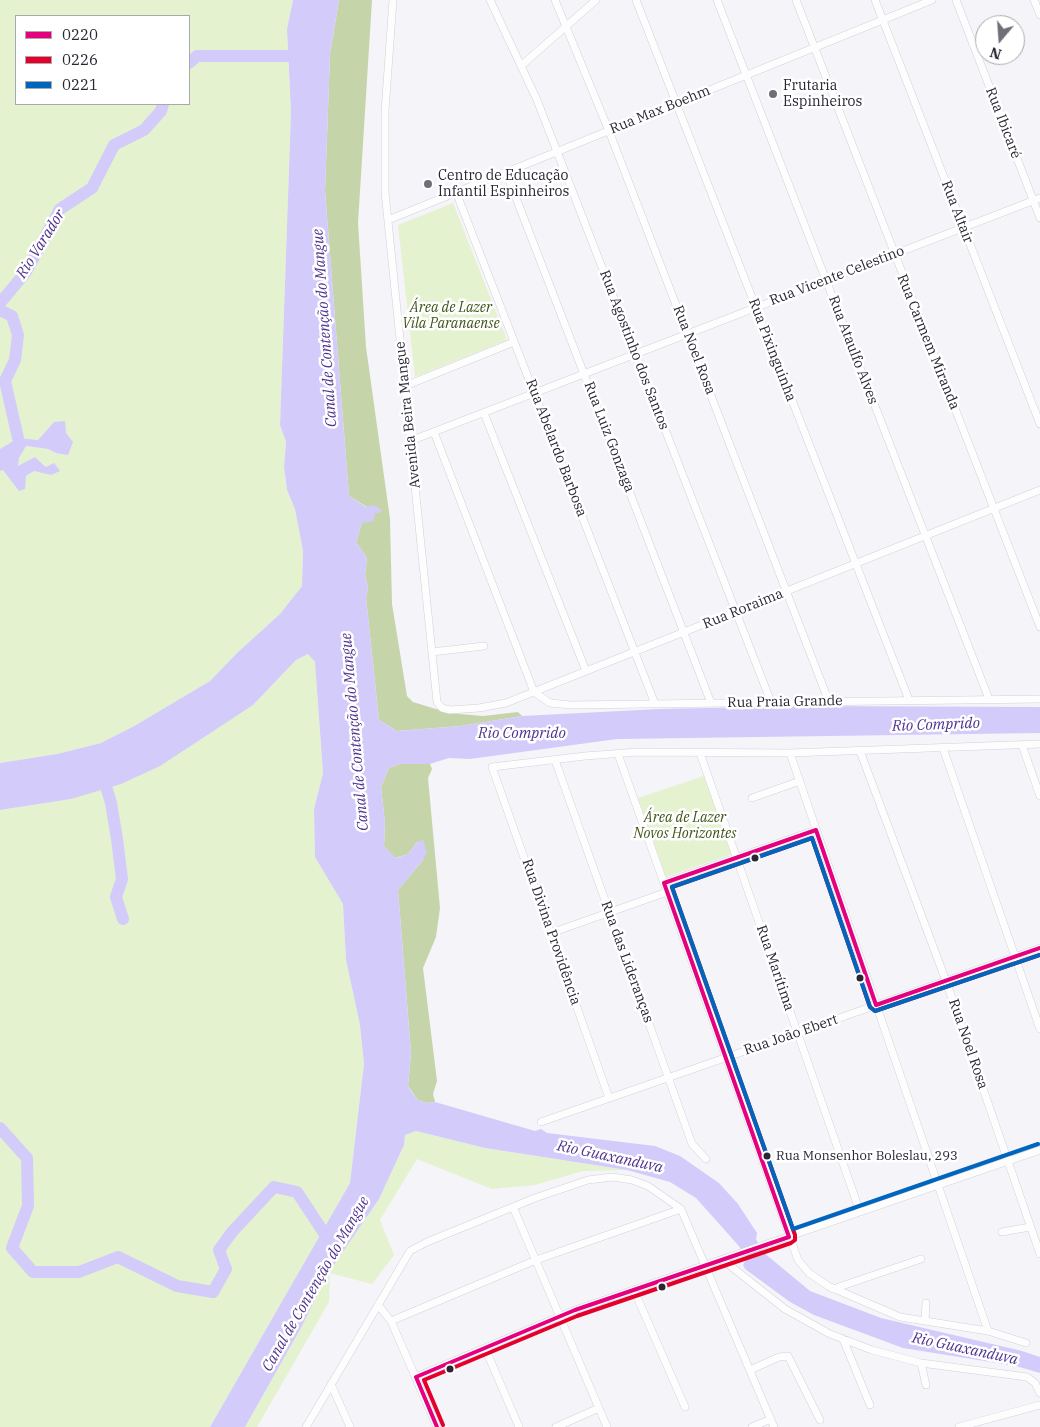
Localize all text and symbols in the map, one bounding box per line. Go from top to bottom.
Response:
legend [15,15,190,105]
north arrow [975,15,1025,65]
text: 0220 [62,25,98,44]
text: N [988,43,1004,64]
text: 0226 [62,50,98,69]
text: 0221 [62,75,98,94]
place label: Frutaria Espinheiros [783,78,862,110]
street label: Rua Max Boehm [607,82,713,138]
street label: Rua Ibicaré [982,85,1024,161]
marker: Frutaria Espinheiros [767,88,779,100]
place label: Centro de Educação Infantil Espinheiros [438,168,569,200]
marker: Centro de Educação Infantil Espinheiros [422,178,434,190]
street label: Rua Altair [937,178,977,246]
water label: Rio Varador [13,206,69,282]
water label: Canal de Contenção do Mangue [309,228,341,428]
street label: Rua Vicente Celestino [767,243,907,309]
street label: Rua Agostinho dos Santos [596,268,672,432]
street label: Rua Carmem Miranda [893,272,963,412]
street label: Rua Ataulfo Alves [825,293,881,407]
street label: Rua Pixinguinha [745,296,799,404]
park label: Área de Lazer Vila Paranaense [402,300,500,332]
street label: Rua Noel Rosa [669,303,719,397]
street label: Avenida Beira Mangue [392,341,424,489]
street label: Rua Abelardo Barbosa [522,377,590,519]
street label: Rua Luiz Gonzaga [580,379,638,495]
street label: Rua Roraima [700,585,786,633]
water label: Canal de Contenção do Mangue [337,632,373,832]
street label: Rua Praia Grande [727,693,843,711]
water label: Rio Comprido [892,714,980,736]
water label: Rio Comprido [478,725,566,743]
park label: Área de Lazer Novos Horizontes [633,810,737,842]
unlabelled marker [750,853,760,863]
street label: Rua Divina Providência [518,857,584,1007]
street label: Rua das Lideranças [597,899,657,1025]
street label: Rua Marítima [752,923,798,1013]
unlabelled marker [855,973,865,983]
street label: Rua Noel Rosa [945,997,991,1091]
street label: Rua João Ebert [742,1011,840,1059]
water label: Rio Guaxanduva [555,1137,665,1177]
place label: Rua Monsenhor Boleslau, 293 [776,1148,958,1164]
marker: Rua Monsenhor Boleslau, 293 [762,1151,772,1161]
water label: Canal de Contenção do Mangue [259,1193,373,1375]
unlabelled marker [657,1282,667,1292]
water label: Rio Guaxanduva [910,1329,1020,1369]
unlabelled marker [445,1364,455,1374]

